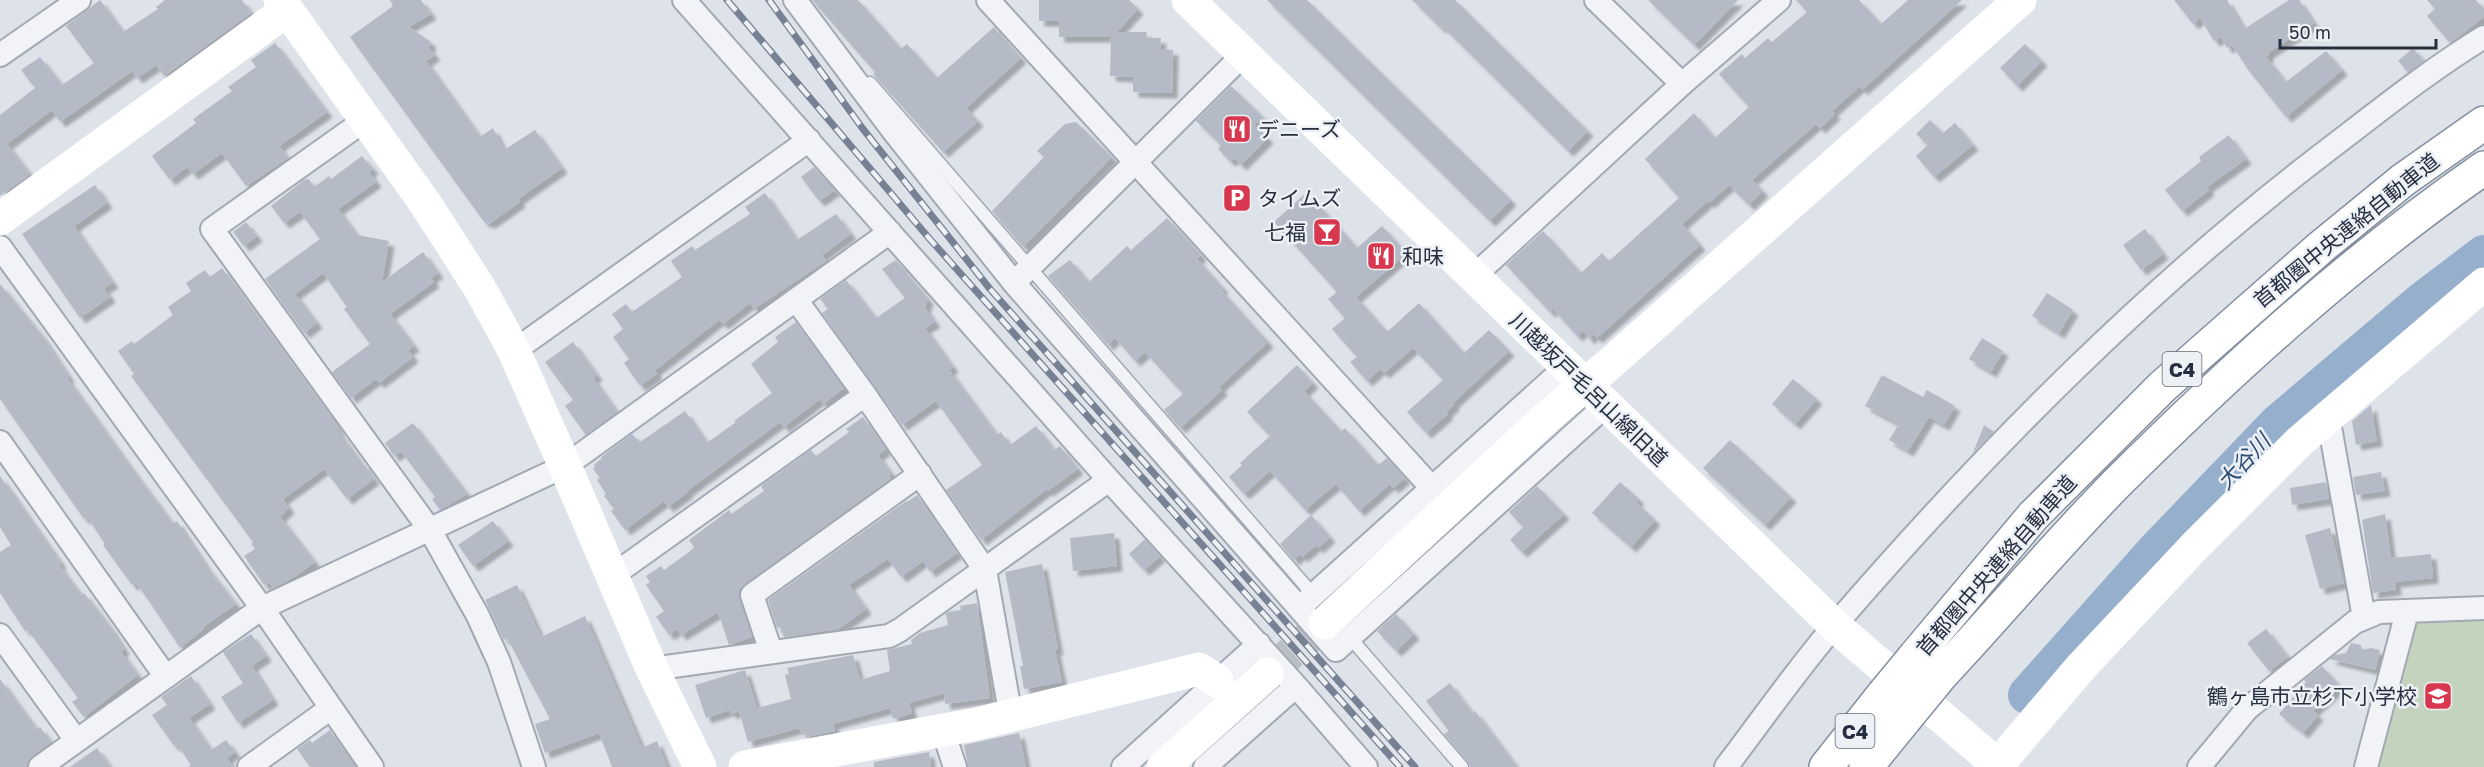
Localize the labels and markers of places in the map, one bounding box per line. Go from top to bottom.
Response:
restaurant icon: デニーズ [1221,113,1253,145]
place label: デニーズ [1258,116,1341,142]
parking icon: タイムズ [1221,182,1253,214]
place label: タイムズ [1258,185,1342,211]
bar icon: 七福 [1311,216,1343,248]
place label: 七福 [1264,219,1306,245]
restaurant icon: 和味 [1365,240,1397,272]
place label: 和味 [1402,243,1444,269]
school or university icon: 鶴ヶ島市立杉下小学校 [2422,680,2454,712]
place label: 鶴ヶ島市立杉下小学校 [2207,683,2417,709]

